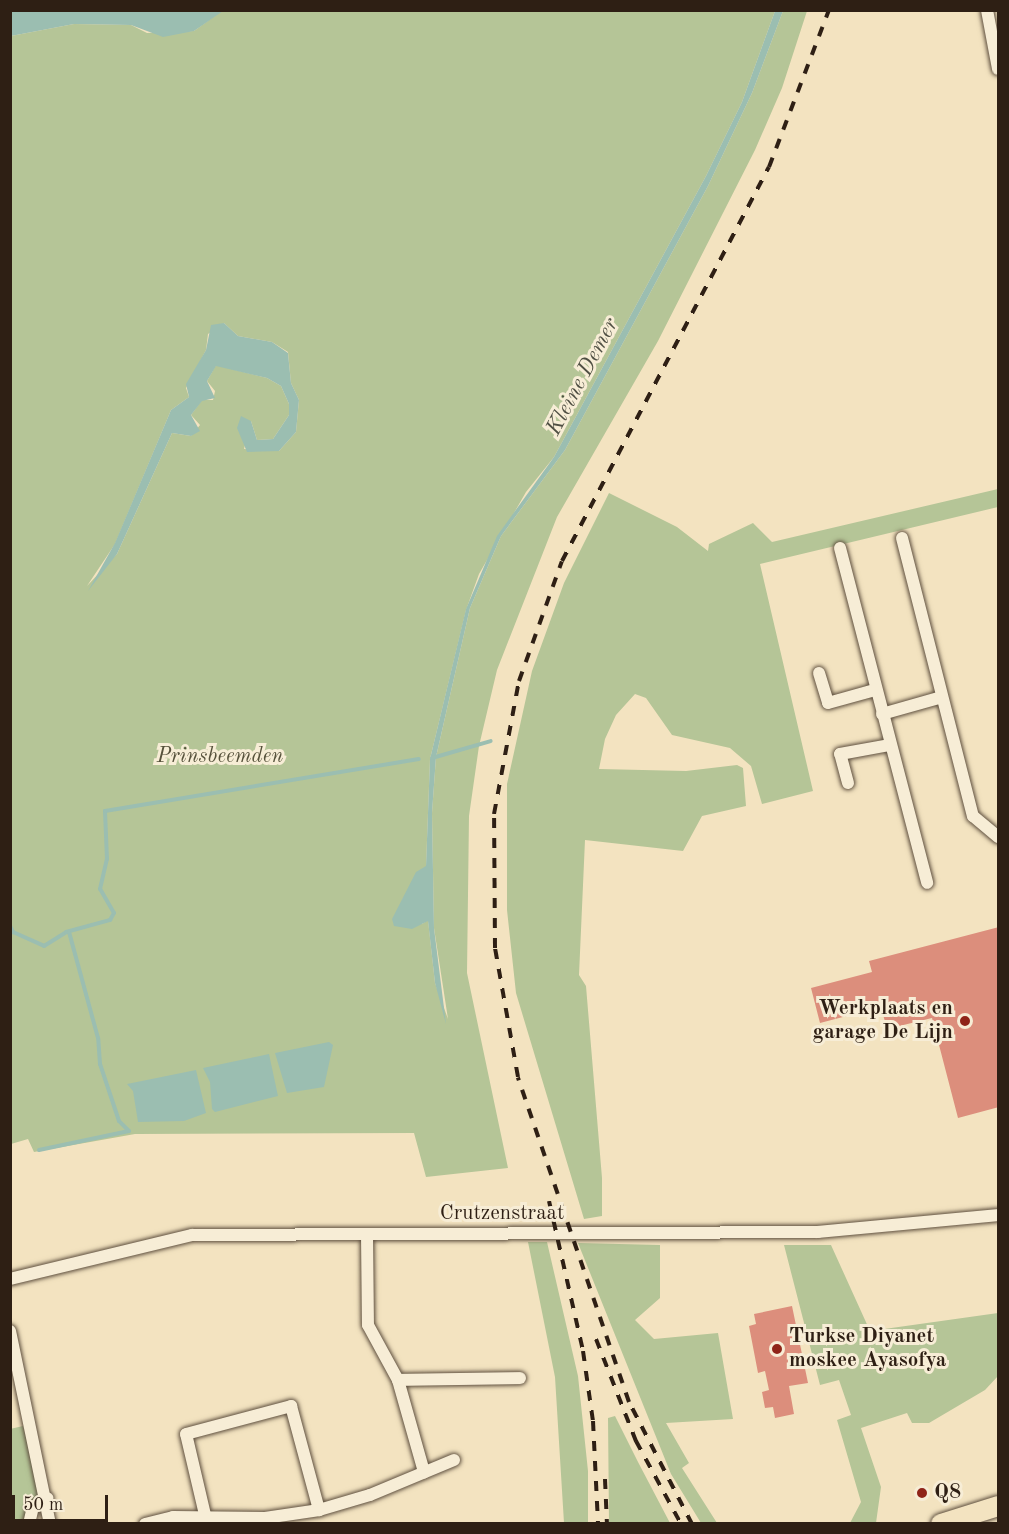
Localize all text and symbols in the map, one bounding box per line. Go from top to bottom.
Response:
water label: Kleine Demer [541,314,625,440]
park label: Prinsbeemden [157,744,283,770]
place label: Werkplaats en garage De Lijn [813,996,953,1046]
marker: Werkplaats en garage De Lijn [958,1014,972,1028]
street label: Crutzenstraat [440,1201,564,1227]
place label: Turkse Diyanet moskee Ayasofya [789,1324,946,1374]
marker: Turkse Diyanet moskee Ayasofya [770,1342,784,1356]
place label: Q8 [934,1480,961,1506]
scale bar [15,1483,111,1521]
marker: Q8 [915,1486,929,1500]
text: 50 m [23,1496,63,1514]

